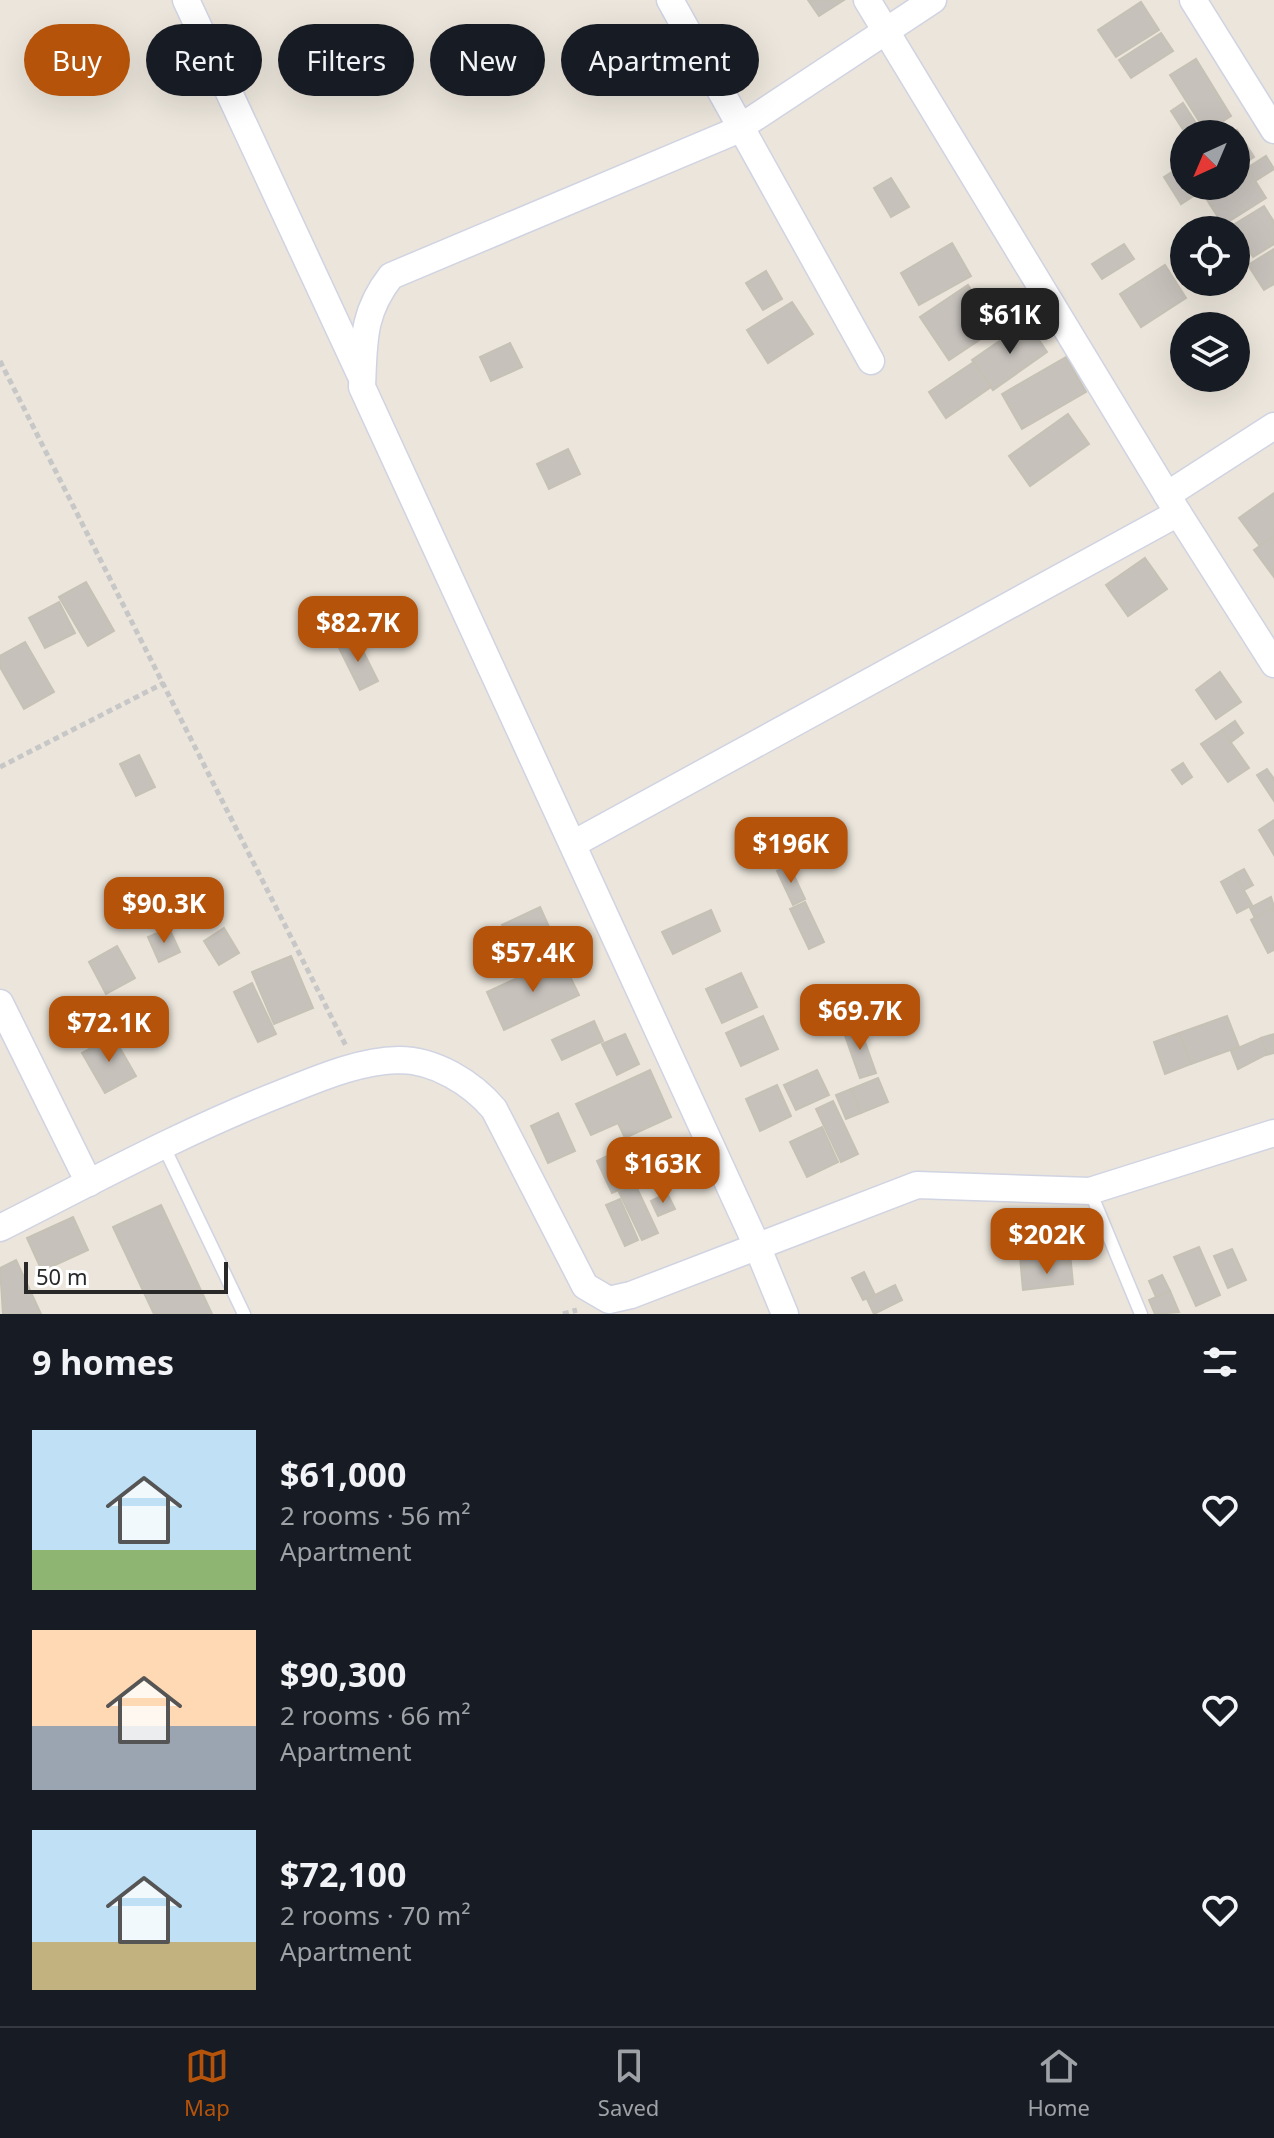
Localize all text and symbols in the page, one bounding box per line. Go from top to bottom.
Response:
chip: Buy [24,24,130,96]
chip: Rent [146,24,262,96]
chip: Filters [278,24,414,96]
chip: New [430,24,545,96]
chip: Apartment [561,24,759,96]
north arrow [1170,120,1250,200]
map controls [1170,120,1250,392]
button: locate [1170,216,1250,296]
pin: $61K [963,288,1057,356]
text: $61K [979,296,1041,332]
button: layers [1170,312,1250,392]
pin: $82.7K [293,596,423,664]
text: $82.7K [316,604,400,640]
pin: $196K [735,817,847,885]
text: $196K [753,825,829,861]
pin: $90.3K [99,877,229,945]
text: $90.3K [122,885,206,921]
pin: $57.4K [468,926,598,994]
text: $57.4K [491,934,575,970]
pin: $69.7K [795,984,925,1052]
text: $69.7K [818,992,902,1028]
pin: $72.1K [44,996,174,1064]
text: $72.1K [67,1004,151,1040]
pin: $163K [607,1137,719,1205]
text: $163K [625,1145,701,1181]
pin: $202K [991,1208,1103,1276]
text: $202K [1009,1216,1085,1252]
scale bar [24,1258,228,1294]
text: 50 m [36,1261,87,1291]
text: 9 homes [32,1339,174,1385]
icon: filters [1198,1340,1242,1384]
text: $61,000 [280,1451,406,1497]
icon: home [96,1462,192,1558]
icon: heart [1198,1488,1242,1532]
text: 2 rooms · 56 m² [280,1497,470,1533]
text: Apartment [280,1533,412,1569]
text: $90,300 [280,1651,406,1697]
icon: home [96,1662,192,1758]
icon: heart [1198,1688,1242,1732]
text: 2 rooms · 66 m² [280,1697,470,1733]
text: Apartment [280,1733,412,1769]
text: $72,100 [280,1851,406,1897]
icon: home [96,1862,192,1958]
icon: heart [1198,1888,1242,1932]
text: 2 rooms · 70 m² [280,1897,470,1933]
text: Apartment [280,1933,412,1969]
tab: Map [184,2044,230,2122]
tab: Saved [598,2044,659,2122]
tab: Home [1027,2044,1090,2122]

